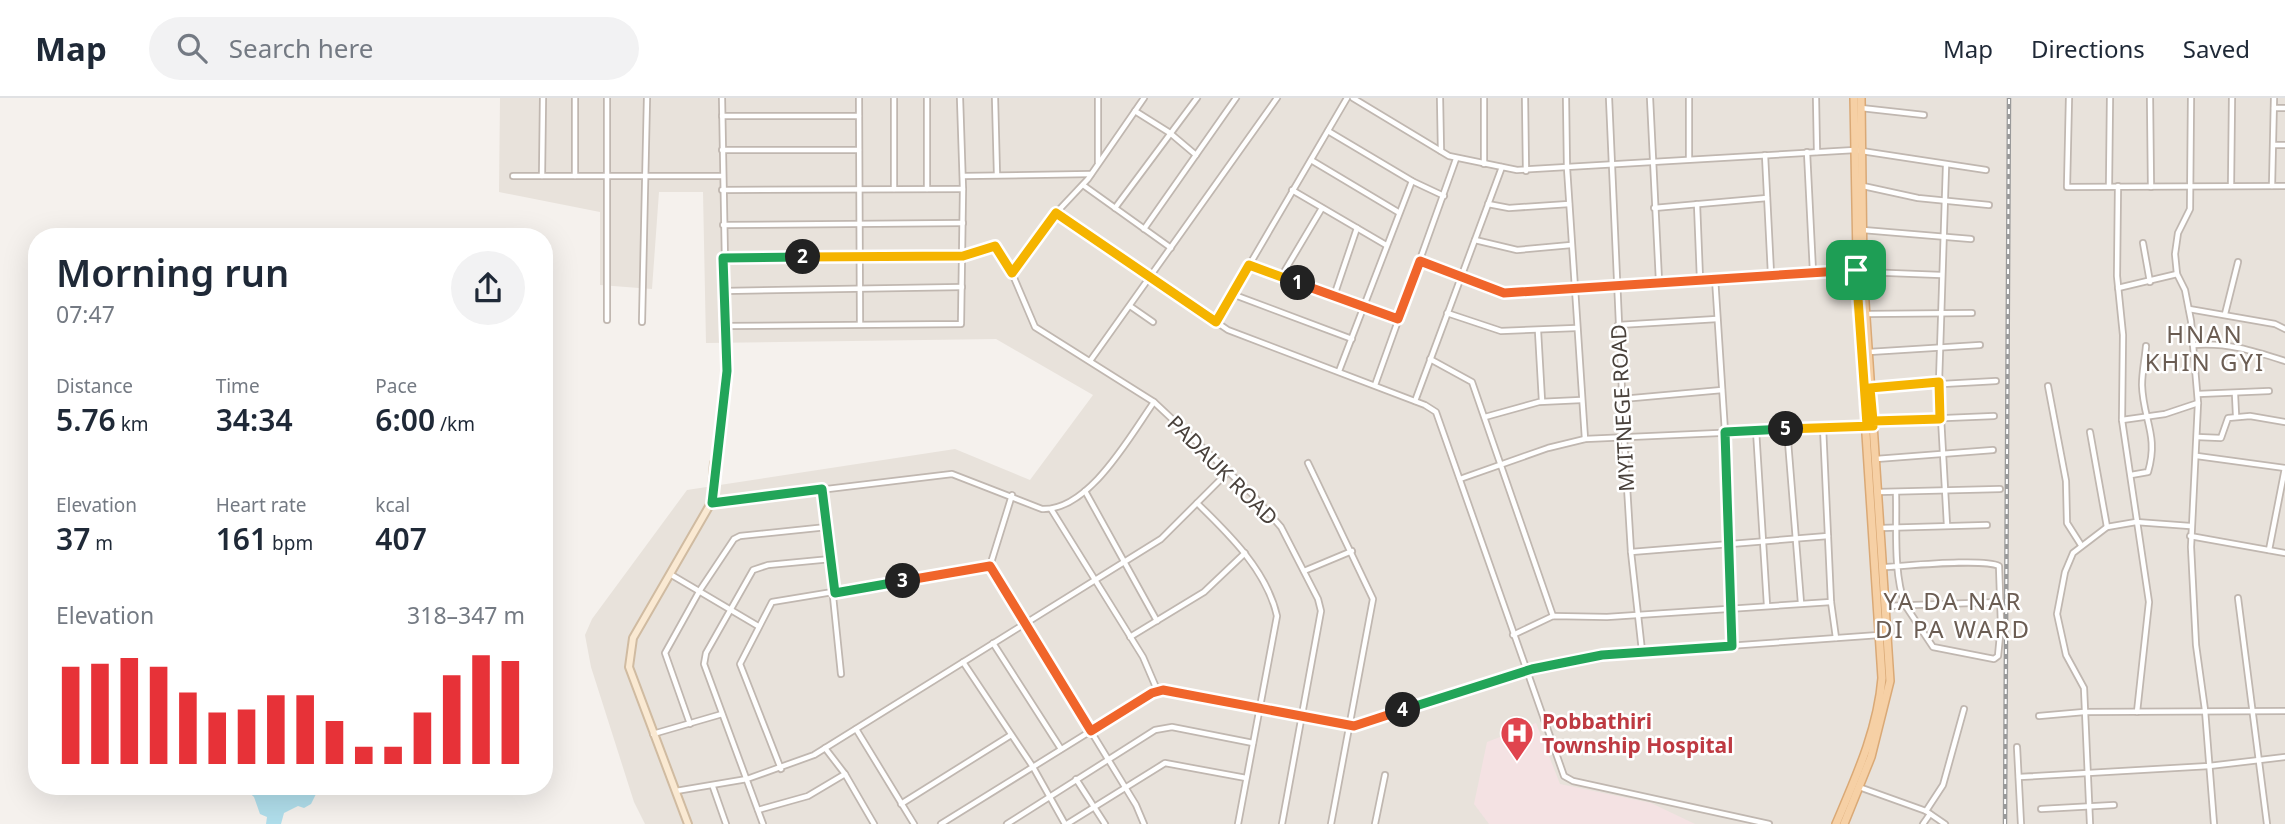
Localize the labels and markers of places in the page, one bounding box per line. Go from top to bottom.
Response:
pin: 2 [786,240,820,274]
pin [1826,240,1886,300]
pin: 1 [1280,266,1316,300]
pin: 5 [1768,412,1803,446]
pin: 3 [886,564,920,598]
pin: 4 [1386,692,1420,728]
place label: Pobbathiri Township Hospital [1542,707,1733,759]
hospital icon: Pobbathiri Township Hospital [1498,714,1536,763]

